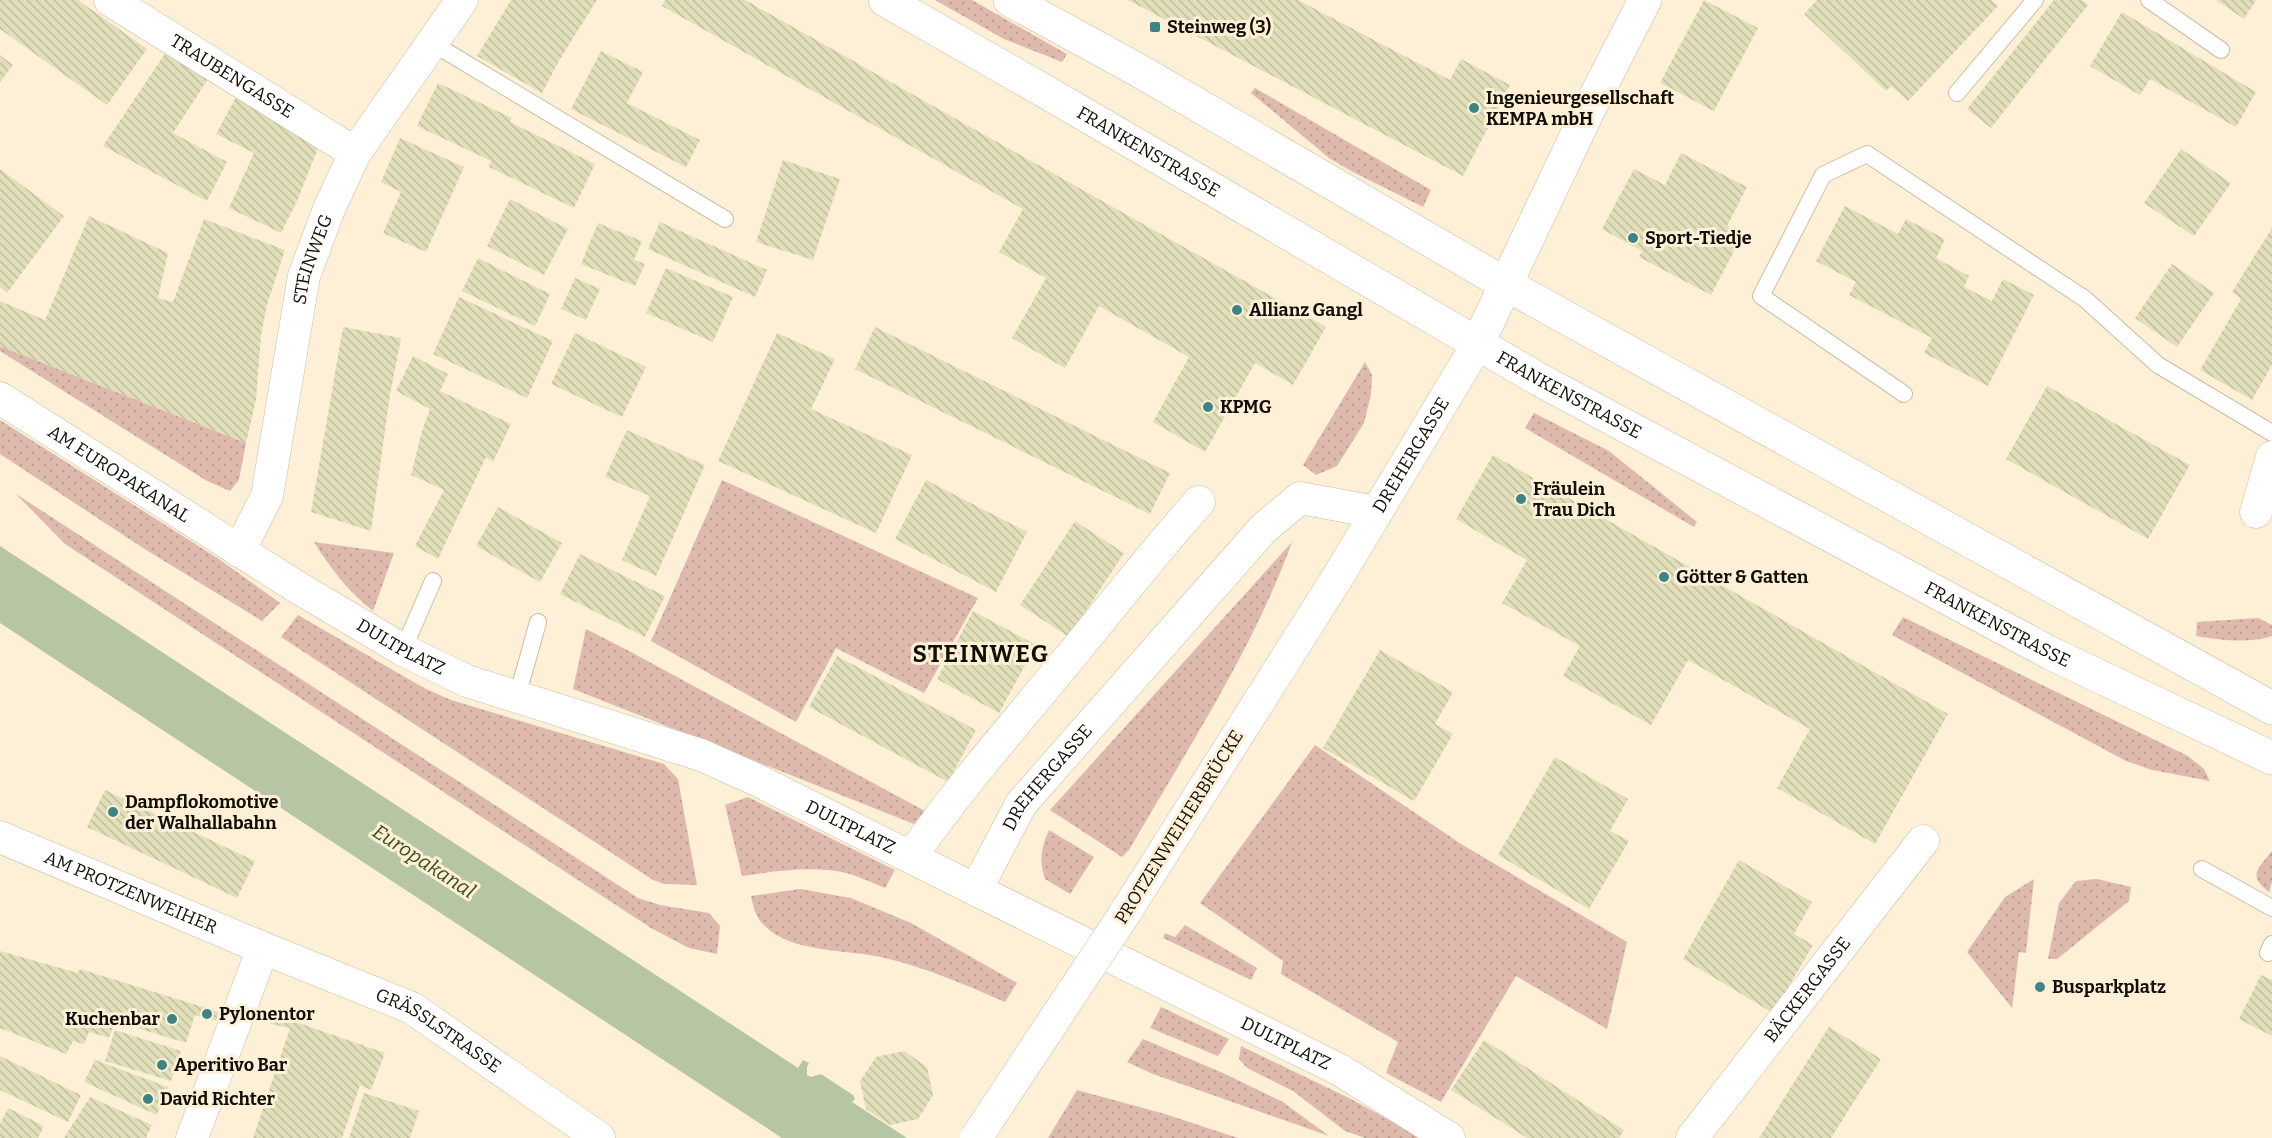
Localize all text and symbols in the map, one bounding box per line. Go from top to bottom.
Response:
place label: Steinweg (3) [1167,16,1272,38]
marker: Steinweg (3) [1148,20,1162,34]
street label: TRAUBENGASSE [166,30,298,123]
place label: Ingenieurgesellschaft KEMPA mbH [1486,87,1674,130]
street label: FRANKENSTRASSE [1073,101,1224,202]
marker: Ingenieurgesellschaft KEMPA mbH [1467,101,1481,115]
street label: STEINWEG [288,211,337,306]
place label: Sport-Tiedje [1645,227,1752,249]
marker: Sport-Tiedje [1626,231,1640,245]
place label: Allianz Gangl [1249,299,1363,321]
marker: Allianz Gangl [1230,303,1244,317]
street label: FRANKENSTRASSE [1493,346,1645,443]
street label: DREHERGASSE [1368,393,1454,517]
place label: KPMG [1220,396,1272,418]
marker: KPMG [1201,400,1215,414]
street label: AM EUROPAKANAL [44,420,194,527]
place label: Fräulein Trau Dich [1533,478,1616,521]
marker: Fräulein Trau Dich [1514,492,1528,506]
place label: Götter & Gatten [1676,566,1809,588]
marker: Götter & Gatten [1657,570,1671,584]
street label: FRANKENSTRASSE [1921,577,2074,672]
street label: DULTPLATZ [353,614,449,680]
district label: STEINWEG [913,640,1049,668]
street label: DREHERGASSE [998,720,1097,834]
street label: PROTZENWEIHERBRÜCKE [1110,726,1248,928]
place label: Dampflokomotive der Walhallabahn [125,791,279,834]
street label: DULTPLATZ [802,795,899,859]
marker: Dampflokomotive der Walhallabahn [106,805,120,819]
water label: Europakanal [368,819,480,903]
street label: AM PROTZENWEIHER [41,846,221,938]
street label: BÄCKERGASSE [1760,932,1855,1047]
place label: Busparkplatz [2052,976,2166,998]
marker: Busparkplatz [2033,980,2047,994]
street label: GRÄSSLSTRASSE [372,983,505,1078]
place label: Pylonentor [219,1003,315,1025]
marker: Pylonentor [200,1007,214,1021]
place label: Kuchenbar [65,1008,161,1030]
marker: Kuchenbar [165,1012,179,1026]
street label: DULTPLATZ [1237,1012,1335,1075]
place label: Aperitivo Bar [174,1054,288,1076]
marker: Aperitivo Bar [155,1058,169,1072]
place label: David Richter [160,1088,276,1110]
marker: David Richter [141,1092,155,1106]

